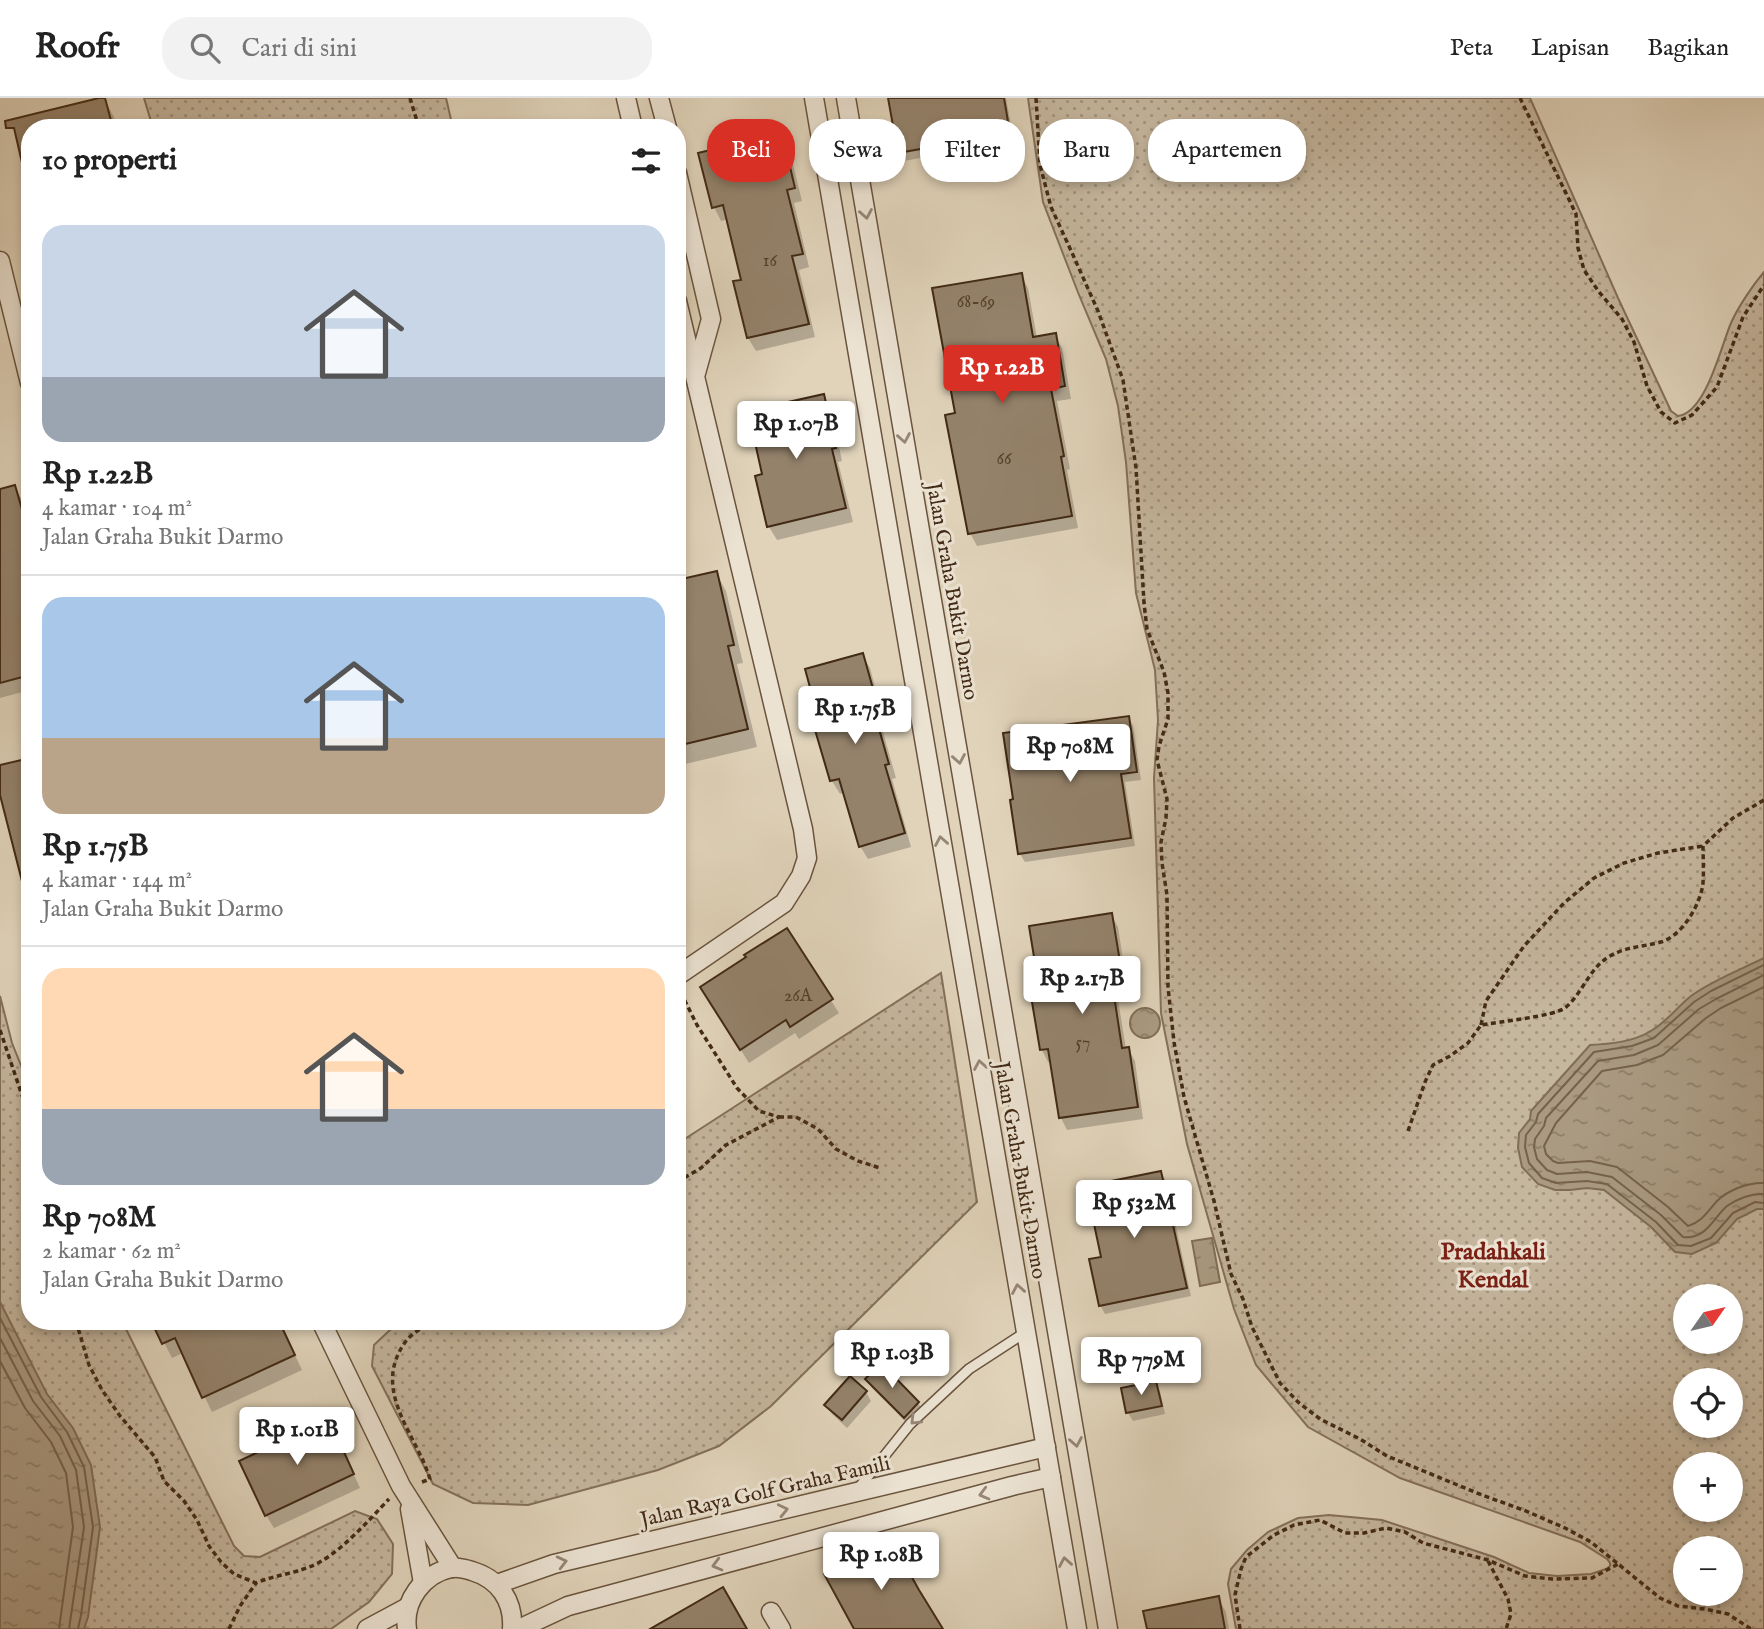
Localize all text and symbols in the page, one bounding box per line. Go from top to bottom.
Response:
search box [162,17,652,80]
text: Roofr [35,27,120,69]
icon: search [186,29,224,67]
text: Cari di sini [242,32,357,65]
text: Peta [1450,33,1493,64]
text: Lapisan [1531,33,1609,64]
text: Bagikan [1647,33,1729,64]
chip: Beli [707,119,795,182]
chip: Sewa [809,119,906,182]
chip: Filter [920,119,1025,182]
chip: Baru [1039,119,1134,182]
chip: Apartemen [1148,119,1306,182]
text: 10 properti [42,142,177,180]
icon: filters [627,142,665,180]
one-way arrow [858,208,873,219]
house number: 16 [763,250,778,273]
icon: home [291,271,417,397]
house number: 68-69 [957,291,995,314]
pin: Rp 1.22B [930,345,1074,405]
text: Rp 1.22B [959,353,1045,382]
pin: Rp 1.07B [724,402,868,461]
text: Rp 1.07B [753,409,839,438]
one-way arrow [896,432,911,444]
house number: 66 [996,448,1012,471]
text: Rp 1.22B [42,456,153,494]
street label: Jalan Graha Bukit Darmo [919,478,984,702]
text: 4 kamar · 104 m² [42,494,192,523]
text: Jalan Graha Bukit Darmo [42,523,283,552]
icon: home [291,643,417,769]
pin: Rp 1.75B [783,686,927,746]
text: Rp 1.75B [814,694,896,723]
pin: Rp 708M [1005,724,1135,784]
text: Rp 708M [1026,732,1114,761]
one-way arrow [951,753,966,765]
text: Rp 1.75B [42,828,148,866]
one-way arrow [935,835,950,847]
text: 4 kamar · 144 m² [42,866,192,895]
text: Jalan Graha Bukit Darmo [42,895,283,924]
pin: Rp 2.17B [1010,956,1154,1016]
text: Rp 2.17B [1039,964,1125,993]
house number: 26A [784,985,813,1008]
icon: home [291,1014,417,1140]
house number: 57 [1076,1032,1090,1055]
street label: Jalan Graha Bukit Darmo [987,1057,1052,1281]
one-way arrow [973,1059,988,1071]
pin: Rp 532M [1069,1180,1199,1240]
text: Rp 532M [1092,1188,1176,1217]
text: Rp 708M [42,1199,156,1237]
text: 2 kamar · 62 m² [42,1237,181,1266]
district label: Pradahkali Kendal [1440,1237,1546,1296]
text: Jalan Graha Bukit Darmo [42,1266,283,1295]
one-way arrow [1011,1283,1026,1295]
north arrow [1673,1284,1743,1354]
map controls [1673,1284,1743,1606]
pin: Rp 1.03B [820,1330,964,1390]
text: Rp 1.03B [850,1338,934,1367]
pin: Rp 779M [1076,1338,1206,1397]
text: Rp 779M [1097,1345,1185,1374]
button: locate [1673,1368,1743,1438]
pin: Rp 1.01B [225,1408,369,1467]
one-way arrow [911,1411,924,1424]
text: Rp 1.01B [255,1415,339,1444]
one-way arrow [1068,1436,1083,1448]
street label: Jalan Raya Golf Graha Famili [636,1451,893,1535]
button: + [1673,1452,1743,1522]
one-way arrow [978,1485,990,1500]
one-way arrow [777,1504,789,1518]
pin: Rp 1.08B [809,1532,953,1592]
button: − [1673,1536,1743,1606]
text: Rp 1.08B [839,1540,923,1569]
one-way arrow [556,1556,568,1570]
one-way arrow [1058,1556,1073,1568]
one-way arrow [711,1557,723,1572]

